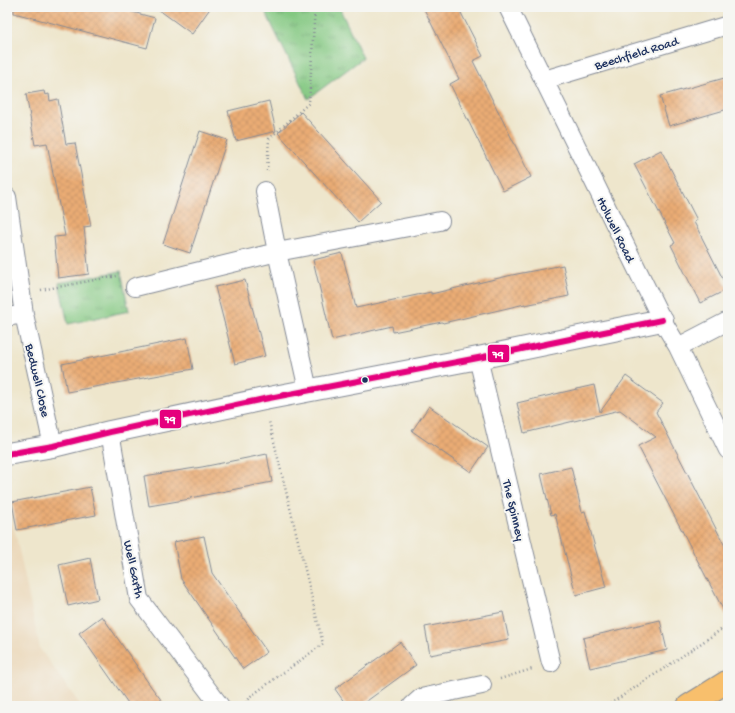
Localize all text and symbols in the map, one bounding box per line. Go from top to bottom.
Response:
street label: Beechfield Road [592,34,682,75]
street label: Holwell Road [592,195,638,267]
street label: Bedwell Close [21,341,52,419]
line badge: 79 [487,344,510,363]
text: 79 [491,350,504,362]
unlabelled marker [360,375,370,385]
line badge: 79 [159,409,182,429]
text: 79 [163,415,176,427]
street label: The Spinney [498,477,527,543]
street label: Well Garth [119,539,146,600]

